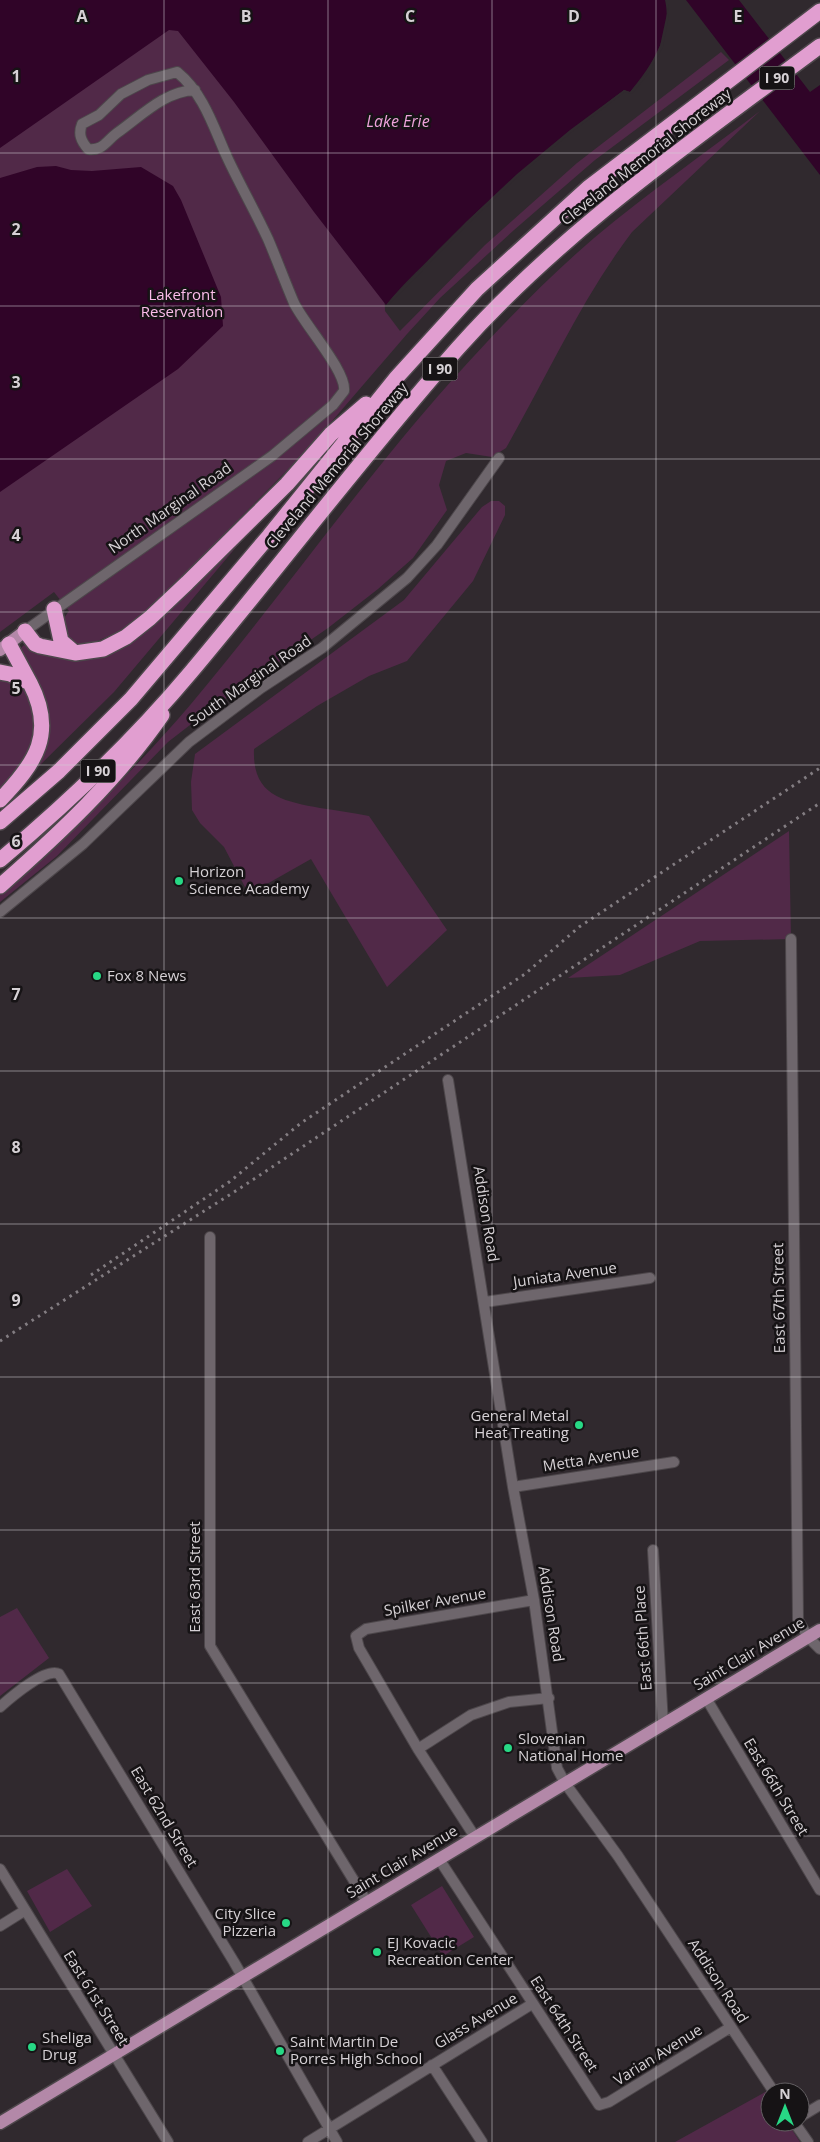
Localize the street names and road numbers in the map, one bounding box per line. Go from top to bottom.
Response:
road number: I 90 [760,66,794,90]
street label: Cleveland Memorial Shoreway [556,83,735,229]
road number: I 90 [422,358,458,380]
street label: Cleveland Memorial Shoreway [261,378,412,553]
street label: North Marginal Road [104,457,235,557]
street label: South Marginal Road [184,630,315,730]
road number: I 90 [80,759,116,782]
street label: Addison Road [470,1165,504,1263]
street label: East 67th Street [767,1243,789,1353]
street label: Juniata Avenue [510,1257,618,1291]
street label: Metta Avenue [541,1441,640,1475]
street label: East 63rd Street [184,1521,204,1633]
street label: Addison Road [535,1565,569,1663]
street label: Spilker Avenue [382,1582,488,1620]
street label: East 66th Place [628,1585,656,1691]
street label: Saint Clair Avenue [689,1612,808,1694]
street label: East 66th Street [740,1734,814,1839]
street label: East 62nd Street [127,1762,203,1871]
street label: Saint Clair Avenue [342,1820,461,1902]
street label: Addison Road [684,1934,754,2026]
street label: East 61st Street [60,1946,134,2049]
street label: East 64th Street [526,1972,603,2075]
street label: Glass Avenue [430,1988,521,2053]
street label: Varian Avenue [609,2019,706,2089]

